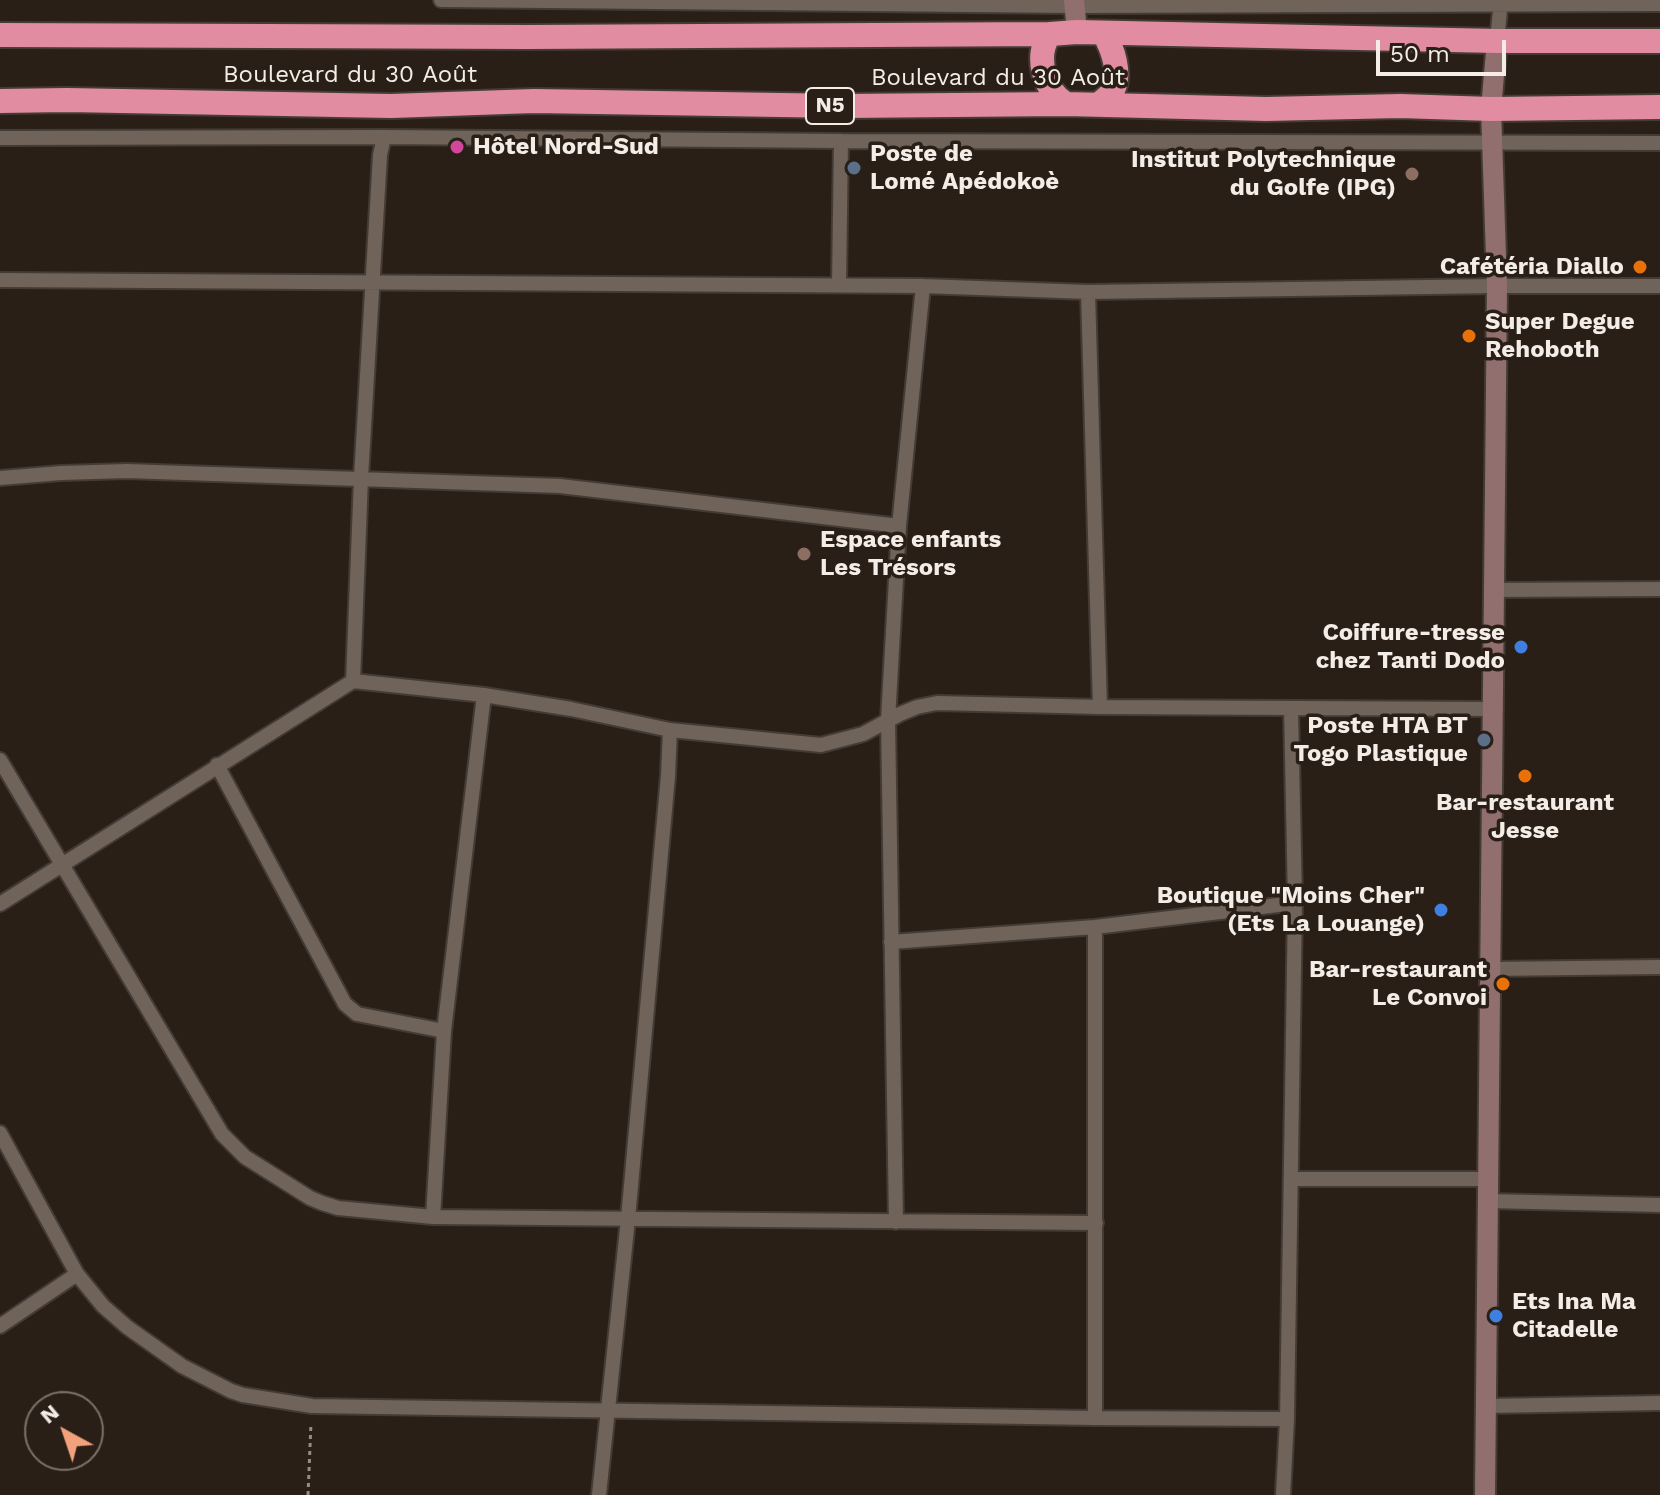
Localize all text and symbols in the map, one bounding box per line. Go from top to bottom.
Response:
scale bar [1380,24,1510,74]
text: 50 m [1390,40,1450,68]
street label: Boulevard du 30 Août [223,61,477,89]
street label: Boulevard du 30 Août [871,64,1125,92]
road number: N5 [806,88,854,124]
place label: Hôtel Nord-Sud [473,133,659,161]
marker: Hôtel Nord-Sud [448,138,466,156]
place label: Poste de Lomé Apédokoè [870,140,1059,196]
place label: Institut Polytechnique du Golfe (IPG) [1131,146,1396,202]
marker: Poste de Lomé Apédokoè [845,159,863,177]
marker: Institut Polytechnique du Golfe (IPG) [1403,165,1421,183]
place label: Cafétéria Diallo [1440,253,1624,281]
marker: Cafétéria Diallo [1631,258,1649,276]
place label: Super Degue Rehoboth [1485,308,1635,364]
marker: Super Degue Rehoboth [1460,327,1478,345]
place label: Espace enfants Les Trésors [820,526,1001,582]
marker: Espace enfants Les Trésors [795,545,813,563]
place label: Coiffure-tresse chez Tanti Dodo [1316,619,1505,675]
marker: Coiffure-tresse chez Tanti Dodo [1512,638,1530,656]
place label: Poste HTA BT Togo Plastique [1294,712,1468,768]
marker: Poste HTA BT Togo Plastique [1475,731,1493,749]
marker: Bar-restaurant Jesse [1516,767,1534,785]
place label: Bar-restaurant Jesse [1436,789,1614,845]
place label: Boutique "Moins Cher" (Ets La Louange) [1157,882,1425,938]
marker: Boutique "Moins Cher" (Ets La Louange) [1432,901,1450,919]
place label: Bar-restaurant Le Convoi [1309,956,1487,1012]
marker: Bar-restaurant Le Convoi [1494,975,1512,993]
place label: Ets Ina Ma Citadelle [1512,1288,1636,1344]
marker: Ets Ina Ma Citadelle [1487,1307,1505,1325]
north arrow [24,1391,104,1471]
text: N [35,1399,64,1429]

